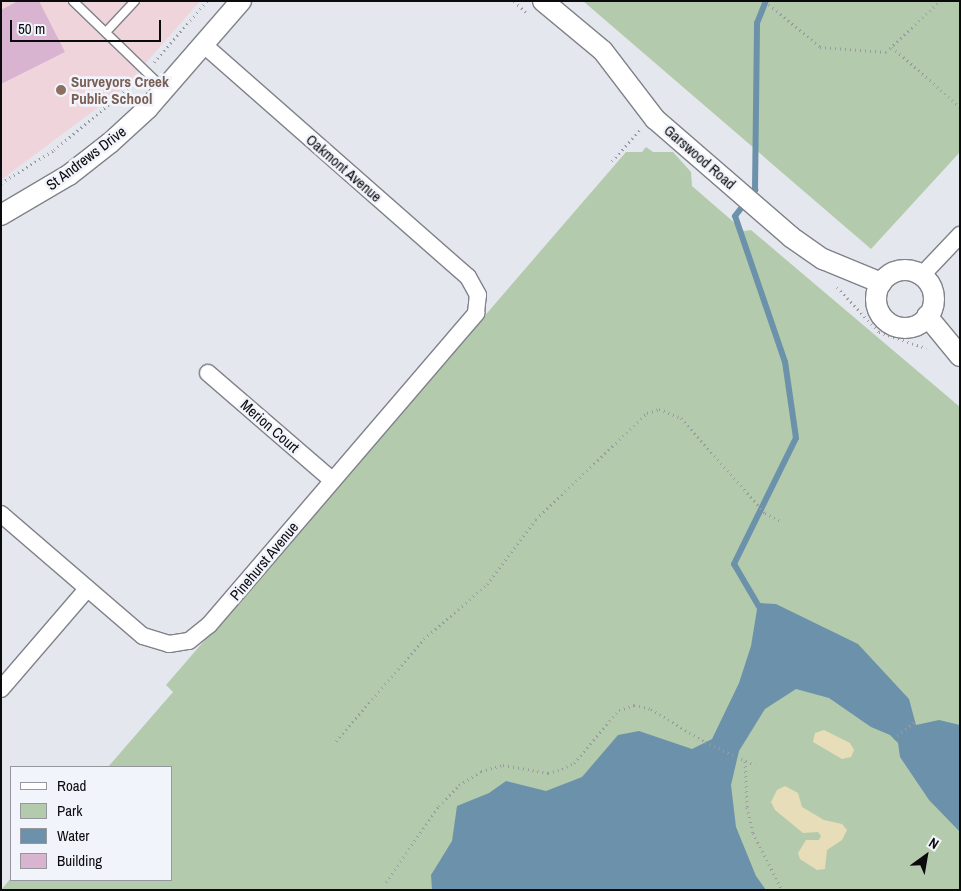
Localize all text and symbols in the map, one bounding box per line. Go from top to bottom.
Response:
scale bar [12,10,164,42]
text: 50 m [18,18,45,39]
place label: Surveyors Creek Public School [71,72,169,107]
marker: Surveyors Creek Public School [55,84,67,96]
street label: Garswood Road [661,121,739,193]
street label: St Andrews Drive [42,122,130,194]
street label: Oakmont Avenue [302,130,386,206]
street label: Merion Court [237,396,303,456]
street label: Pinehurst Avenue [226,518,302,604]
legend [10,766,172,881]
text: Road [57,775,86,796]
text: Park [57,800,82,821]
text: Water [57,825,89,846]
north arrow [901,831,951,881]
text: N [926,833,942,853]
text: Building [57,850,102,871]

